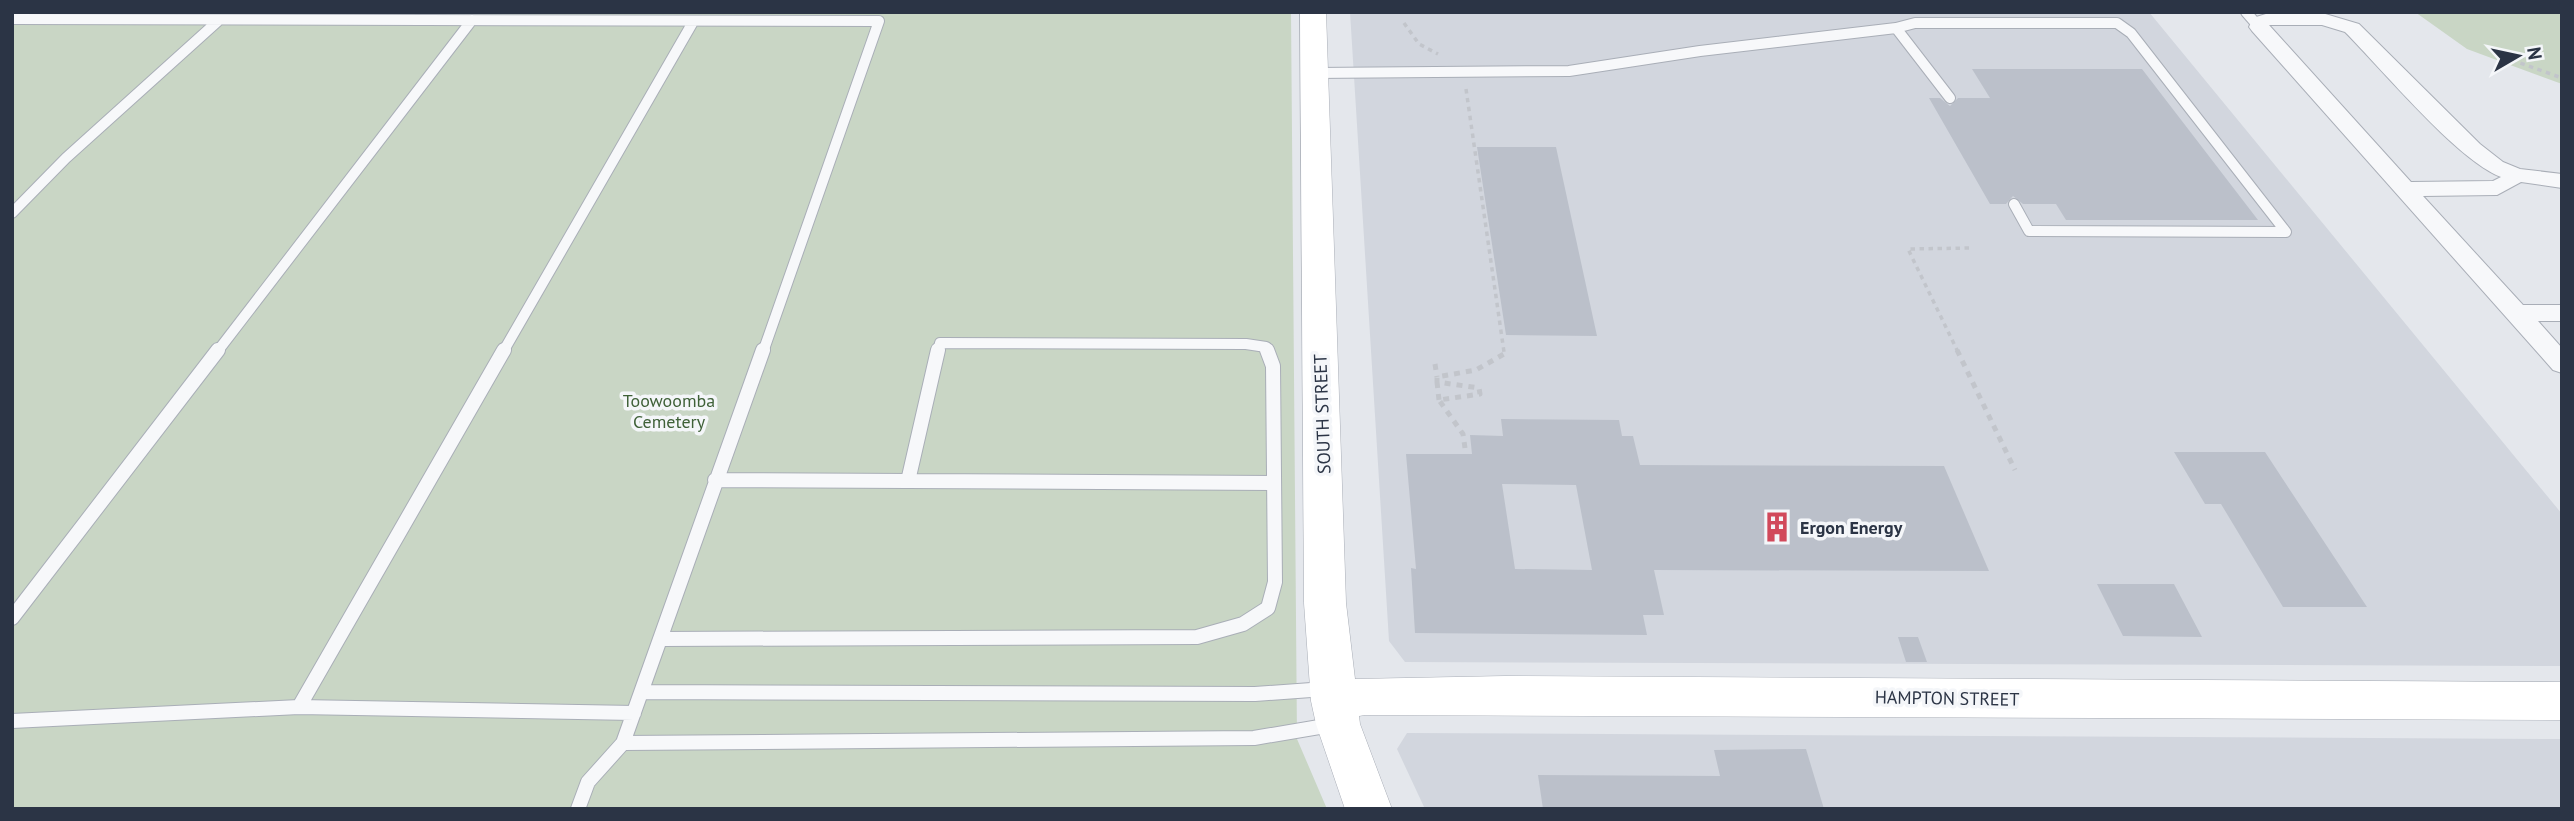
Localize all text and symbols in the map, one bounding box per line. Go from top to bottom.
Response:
north arrow [2483,21,2553,91]
text: N [2522,45,2548,61]
street label: SOUTH STREET [1308,354,1336,474]
park label: Toowoomba Cemetery [623,389,715,433]
building icon: Ergon Energy [1760,510,1794,544]
place label: Ergon Energy [1800,516,1903,539]
street label: HAMPTON STREET [1875,685,2019,711]

